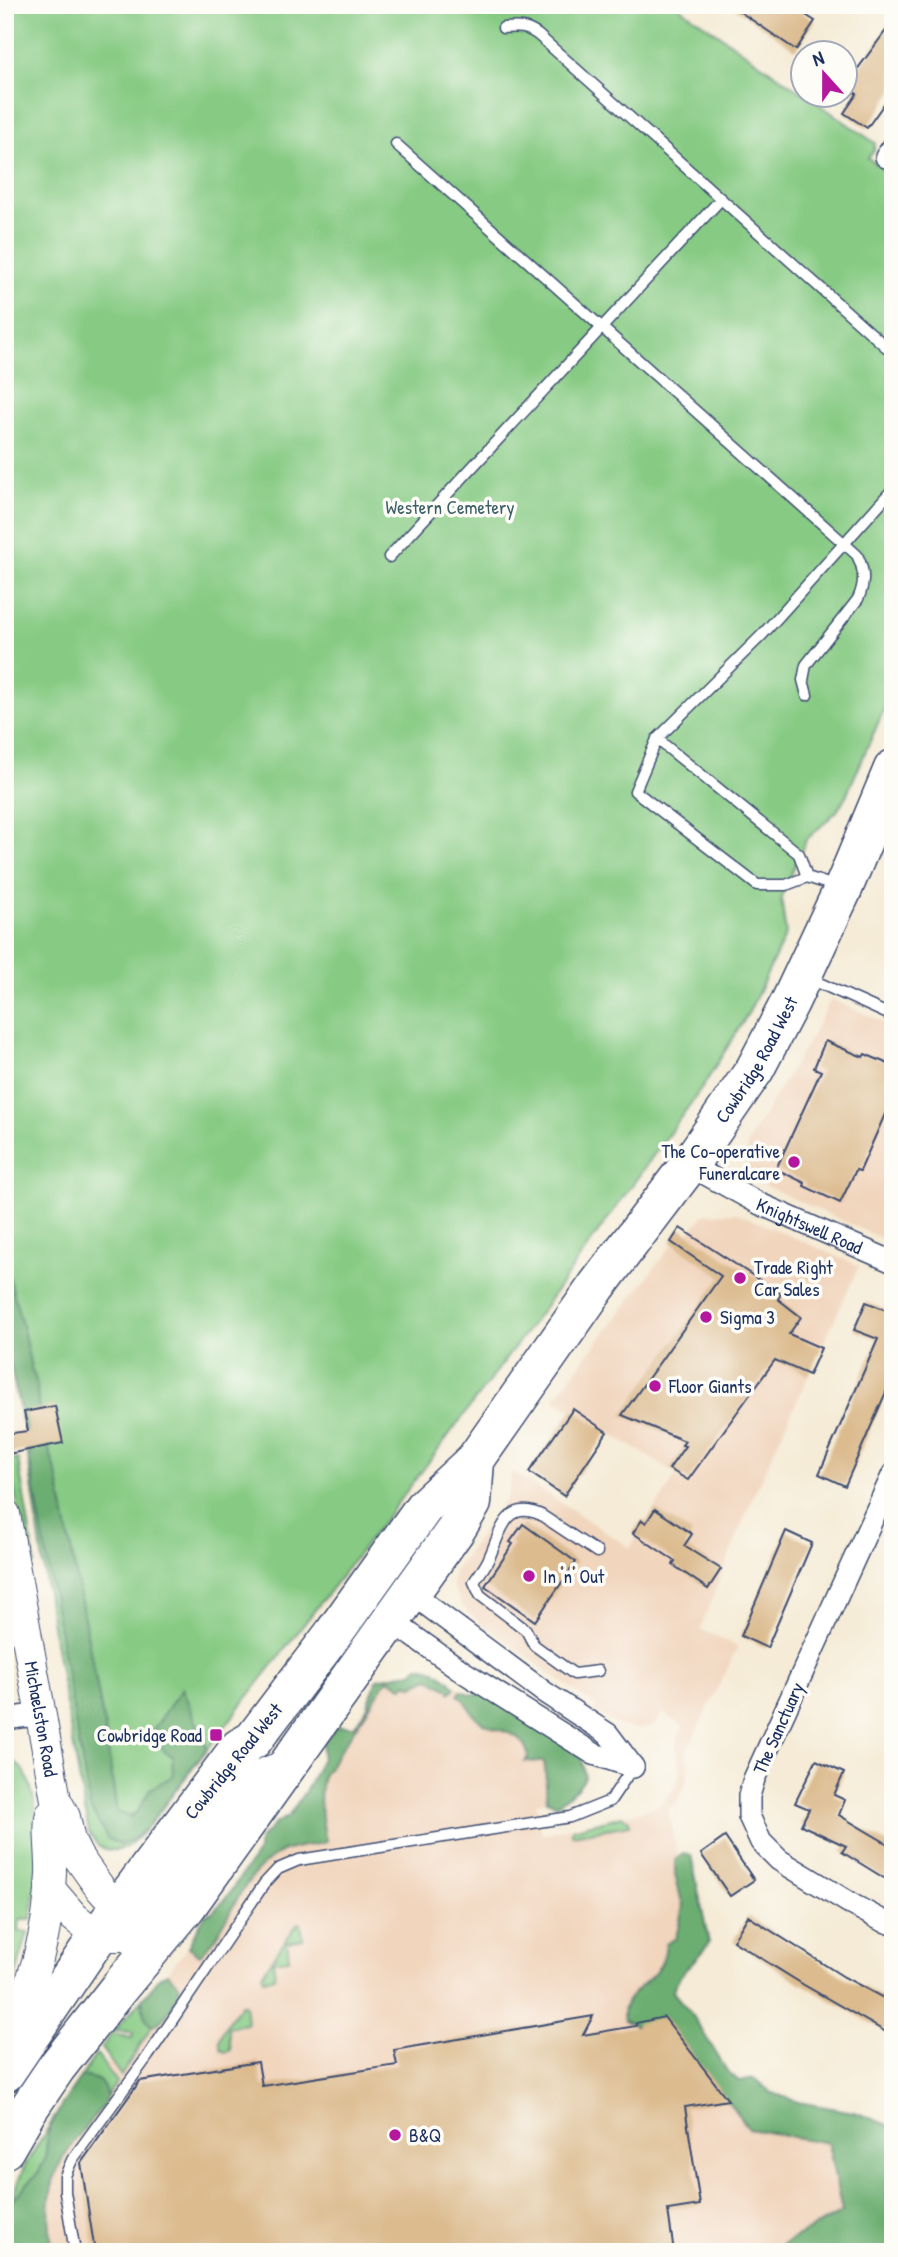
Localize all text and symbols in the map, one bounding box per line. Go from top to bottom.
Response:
north arrow [790,38,860,108]
text: N [809,44,827,72]
park label: Western Cemetery [386,494,514,520]
street label: Cowbridge Road West [709,992,804,1128]
place label: The Co-operative Funeralcare [661,1138,780,1186]
marker: The Co-operative Funeralcare [786,1154,802,1170]
street label: Knightswell Road [752,1191,867,1260]
place label: Trade Right Car Sales [754,1254,833,1302]
marker: Trade Right Car Sales [732,1270,748,1286]
place label: Sigma 3 [720,1304,775,1330]
marker: Sigma 3 [698,1309,714,1325]
place label: Floor Giants [668,1373,751,1399]
marker: Floor Giants [647,1378,663,1394]
place label: In 'n' Out [543,1563,605,1589]
marker: In 'n' Out [521,1568,537,1584]
street label: Michaelston Road [18,1659,65,1779]
street label: The Sanctuary [746,1678,810,1778]
street label: Cowbridge Road West [178,1697,288,1825]
place label: Cowbridge Road [97,1722,203,1748]
marker: Cowbridge Road [208,1727,224,1743]
place label: B&Q [409,2122,441,2148]
marker: B&Q [387,2127,403,2143]

